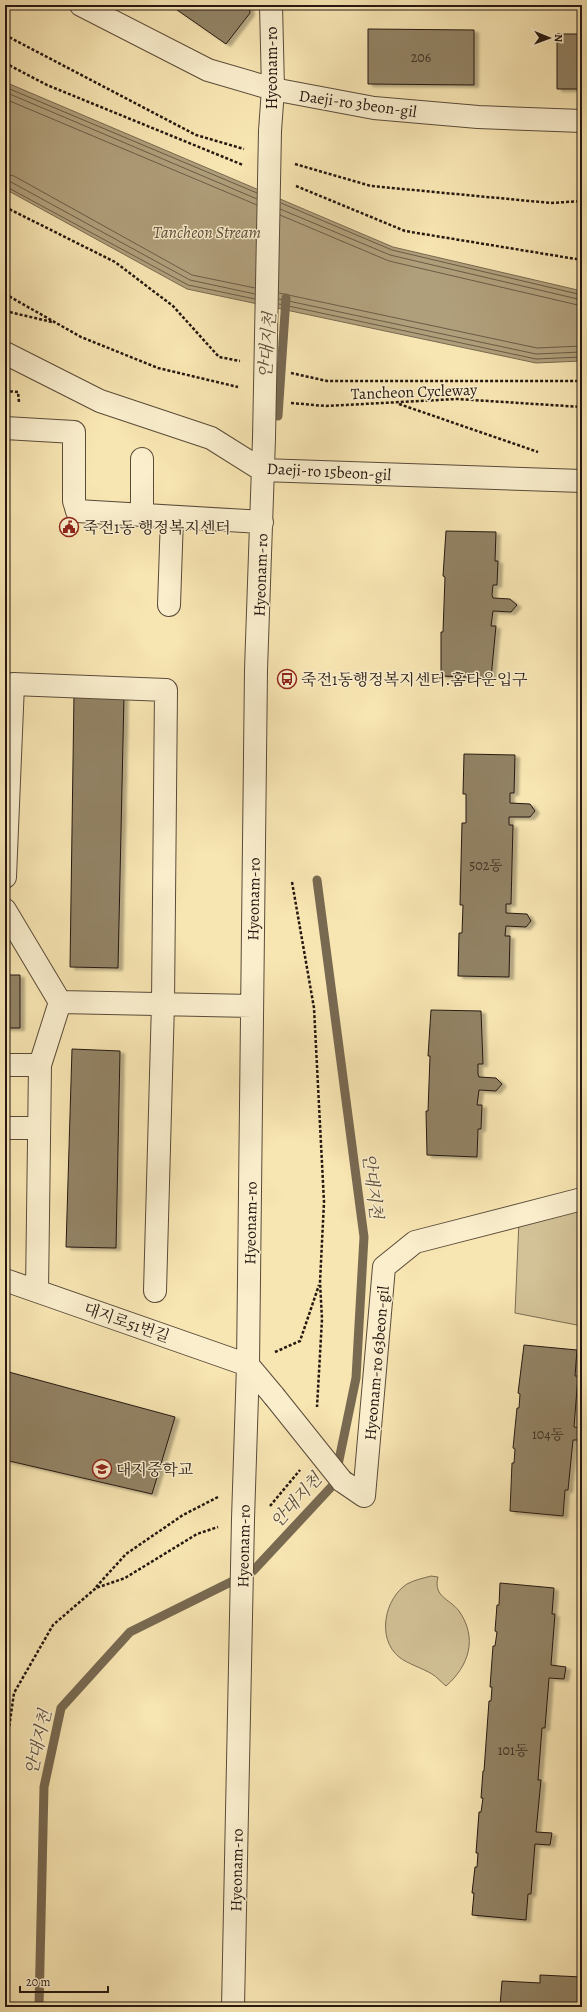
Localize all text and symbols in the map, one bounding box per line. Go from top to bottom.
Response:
north arrow [529,18,569,58]
street label: Hyeonam-ro [261,26,283,110]
text: N [551,34,566,42]
house number: 206 [411,48,431,67]
street label: Daeji-ro 3beon-gil [298,85,418,123]
water label: Tancheon Stream [153,221,261,244]
water label: 안대지천 [254,310,281,379]
street label: Tancheon Cycleway [350,379,478,405]
street label: Daeji-ro 15beon-gil [266,458,392,486]
public building icon: 죽전1동 행정복지센터 [58,516,80,538]
place label: 죽전1동 행정복지센터 [83,517,231,539]
street label: Hyeonam-ro [249,533,273,617]
bus stop icon: 죽전1동행정복지센터.홈타운입구 [276,668,298,690]
place label: 죽전1동행정복지센터.홈타운입구 [301,669,528,691]
house number: 502동 [469,856,503,875]
street label: Hyeonam-ro [242,857,266,941]
water label: 안대지천 [357,1152,388,1222]
street label: Hyeonam-ro [239,1181,263,1265]
street label: Hyeonam-ro 63beon-gil [359,1285,395,1441]
street label: 대지로51번길 [81,1298,173,1348]
house number: 104동 [532,1425,565,1444]
school or university icon: 대지중학교 [91,1458,113,1480]
place label: 대지중학교 [116,1459,193,1481]
water label: 안대지천 [266,1467,328,1532]
street label: Hyeonam-ro [232,1504,256,1588]
water label: 안대지천 [20,1706,57,1777]
house number: 101동 [498,1741,529,1760]
street label: Hyeonam-ro [225,1828,249,1912]
scale bar [20,1968,108,1994]
text: 20 m [26,1974,50,1990]

